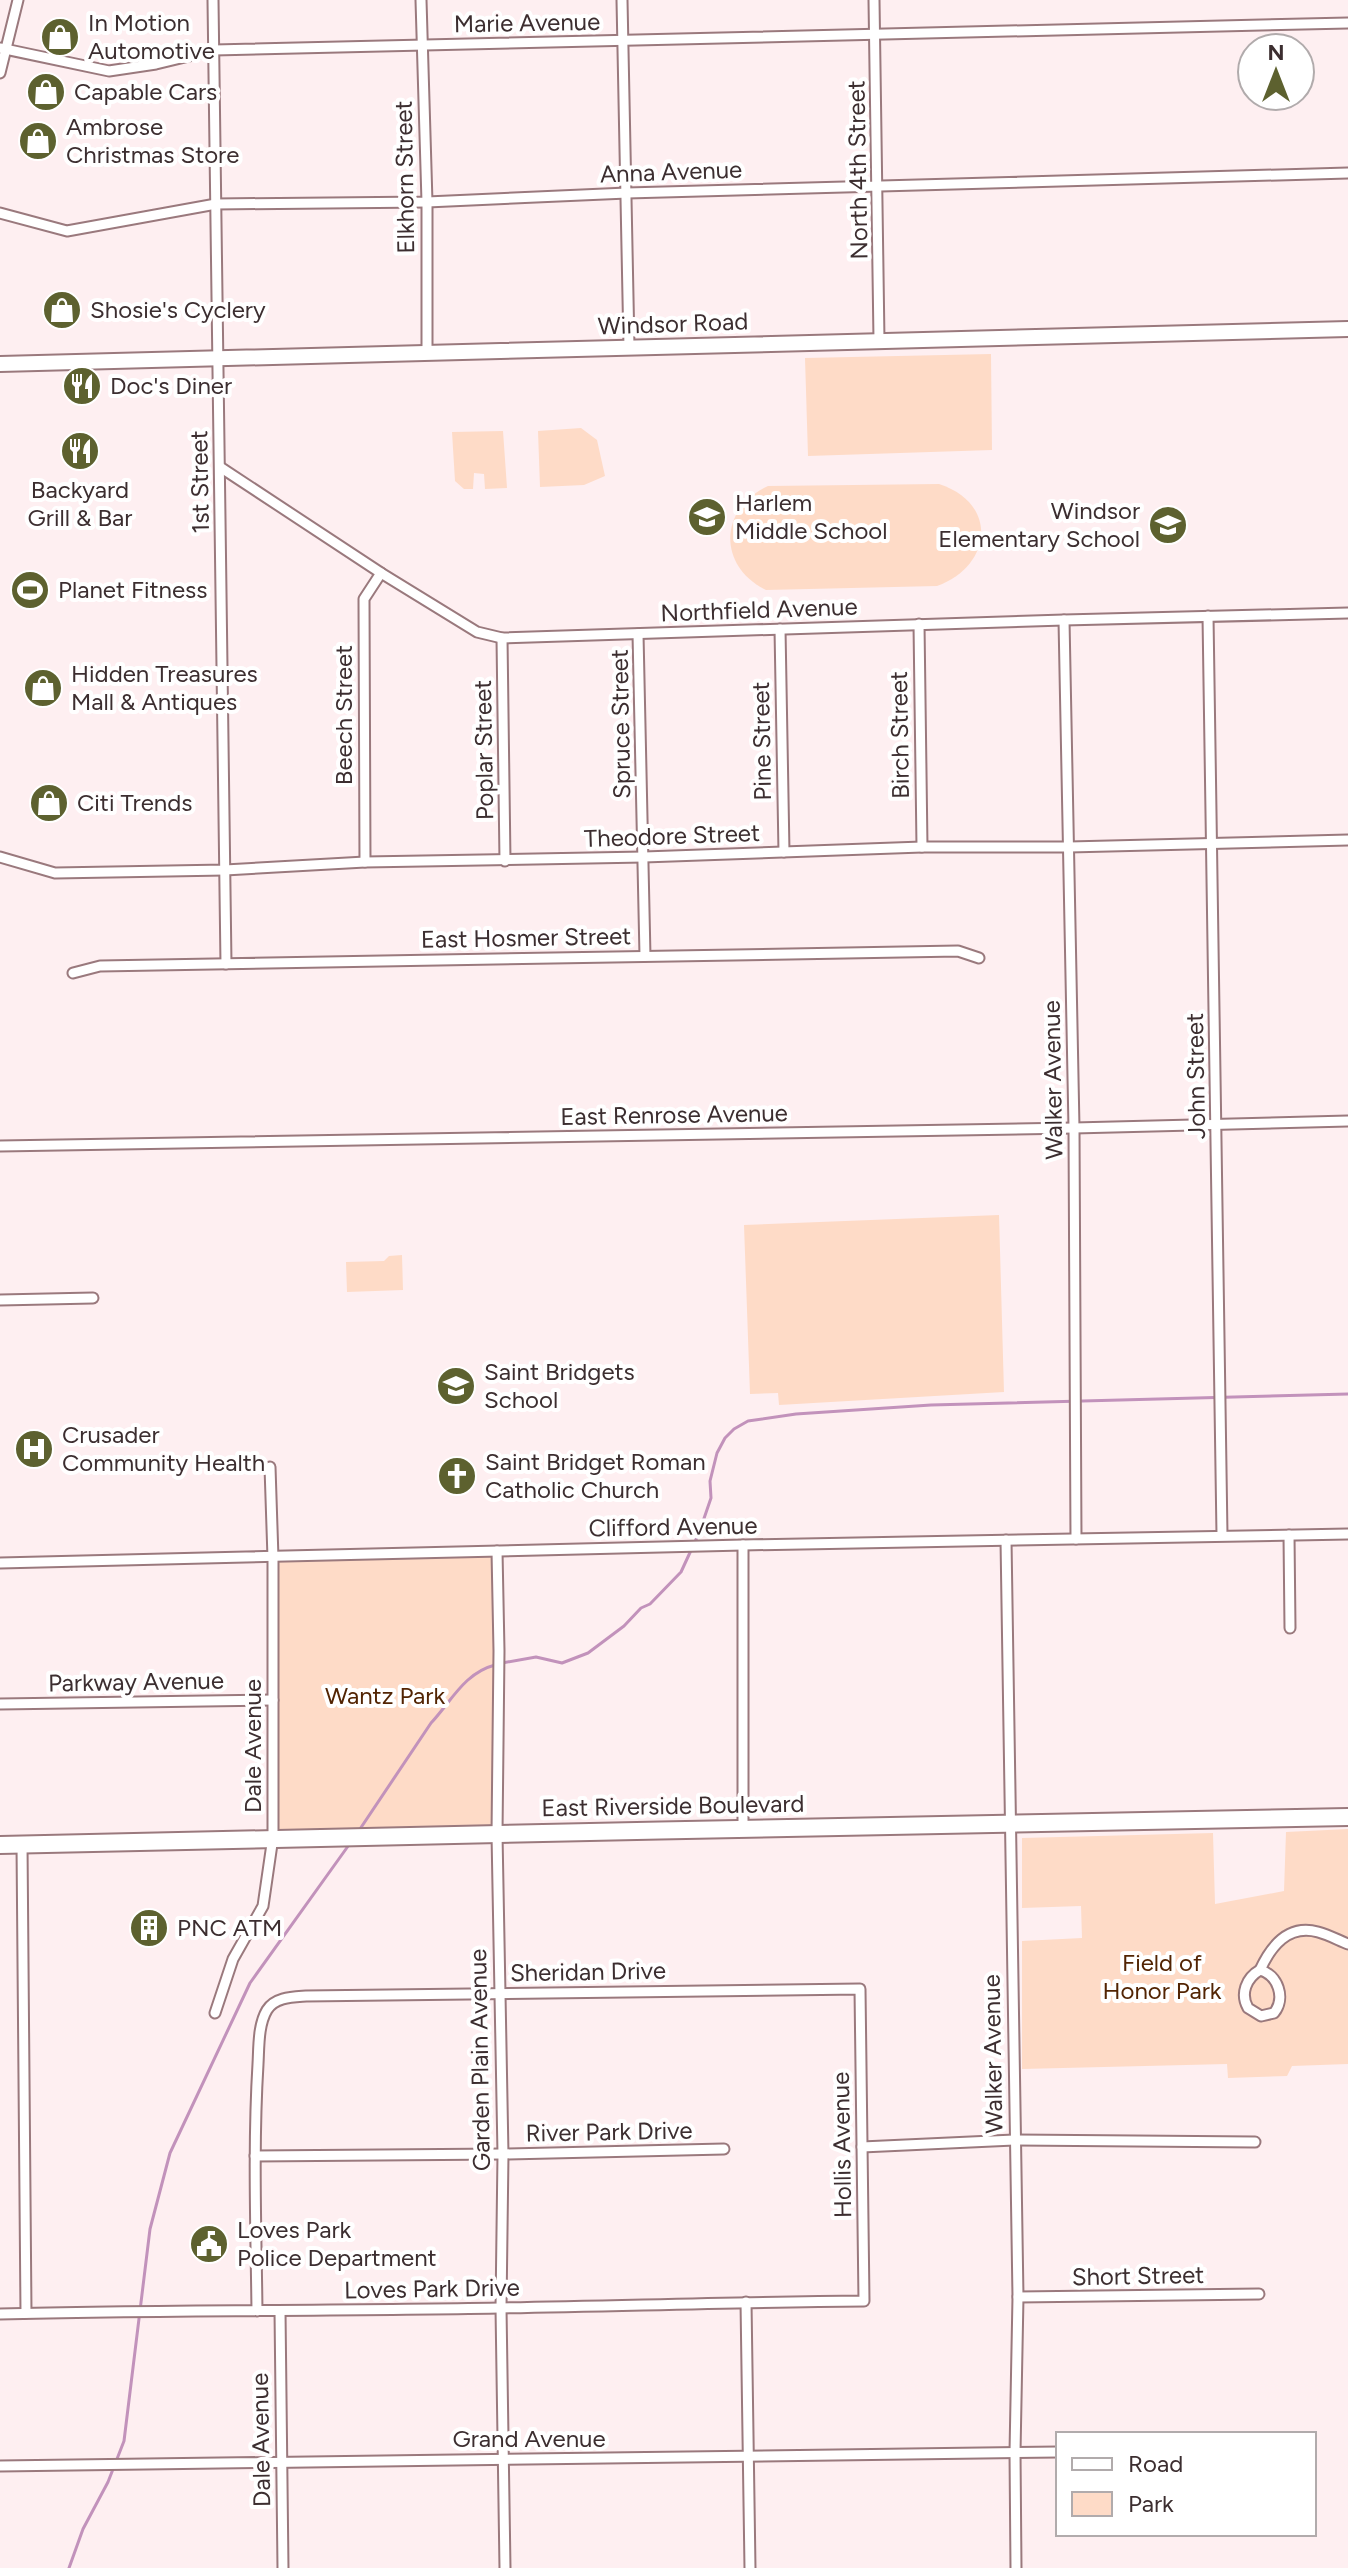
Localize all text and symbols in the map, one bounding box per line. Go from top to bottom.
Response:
street label: Marie Avenue [454,7,600,38]
place label: In Motion Automotive [88,8,215,65]
shop icon: In Motion Automotive [39,16,81,58]
north arrow [1236,32,1316,112]
text: N [1267,39,1285,66]
shop icon: Capable Cars [25,71,67,113]
place label: Capable Cars [74,77,217,106]
street label: North 4th Street [841,80,874,260]
street label: Elkhorn Street [389,100,420,254]
place label: Ambrose Christmas Store [66,112,239,169]
shop icon: Ambrose Christmas Store [17,120,59,162]
street label: Anna Avenue [599,155,743,188]
shop icon: Shosie's Cyclery [41,289,83,331]
place label: Shosie's Cyclery [90,295,266,324]
street label: Windsor Road [597,306,749,341]
restaurant icon: Doc's Diner [61,365,103,407]
place label: Doc's Diner [110,371,232,400]
restaurant icon: Backyard Grill & Bar [59,430,101,472]
street label: 1st Street [184,430,215,534]
place label: Backyard Grill & Bar [28,475,132,532]
place label: Harlem Middle School [735,488,888,545]
school or university icon: Harlem Middle School [686,496,728,538]
place label: Windsor Elementary School [938,496,1140,553]
school or university icon: Windsor Elementary School [1147,504,1189,546]
sports icon: Planet Fitness [9,569,51,611]
place label: Planet Fitness [58,575,207,604]
street label: Northfield Avenue [660,592,858,627]
street label: Beech Street [329,645,358,785]
street label: Spruce Street [605,649,636,799]
place label: Hidden Treasures Mall & Antiques [71,659,258,716]
shop icon: Hidden Treasures Mall & Antiques [22,667,64,709]
street label: Birch Street [884,671,915,799]
street label: Poplar Street [468,680,499,821]
street label: Pine Street [746,681,777,801]
shop icon: Citi Trends [28,782,70,824]
place label: Citi Trends [77,788,192,817]
street label: Theodore Street [584,818,760,853]
street label: East Hosmer Street [420,921,631,954]
street label: Walker Avenue [1037,1000,1068,1160]
street label: John Street [1180,1013,1211,1139]
street label: East Renrose Avenue [560,1098,788,1131]
place label: Saint Bridgets School [484,1357,635,1414]
school or university icon: Saint Bridgets School [435,1365,477,1407]
place label: Crusader Community Health [62,1420,265,1477]
hospital icon: Crusader Community Health [13,1428,55,1470]
place label: Saint Bridget Roman Catholic Church [485,1447,706,1504]
church icon: Saint Bridget Roman Catholic Church [436,1455,478,1497]
street label: Clifford Avenue [588,1511,758,1542]
street label: Parkway Avenue [48,1665,224,1698]
street label: Dale Avenue [238,1679,267,1813]
park label: Wantz Park [325,1681,445,1710]
street label: East Riverside Boulevard [541,1789,805,1822]
building icon: PNC ATM [128,1907,170,1949]
place label: PNC ATM [177,1913,282,1942]
street label: Garden Plain Avenue [463,1948,496,2172]
park label: Field of Honor Park [1103,1948,1222,2005]
street label: Sheridan Drive [510,1956,666,1987]
street label: Walker Avenue [977,1974,1008,2134]
street label: Hollis Avenue [826,2072,857,2218]
street label: River Park Drive [525,2116,693,2147]
place label: Loves Park Police Department [237,2215,437,2272]
public building icon: Loves Park Police Department [188,2223,230,2265]
street label: Short Street [1072,2260,1204,2291]
street label: Loves Park Drive [344,2272,520,2305]
street label: Dale Avenue [245,2373,276,2507]
street label: Grand Avenue [452,2424,606,2453]
legend [1056,2432,1316,2536]
text: Road [1128,2449,1183,2478]
text: Park [1128,2489,1174,2518]

